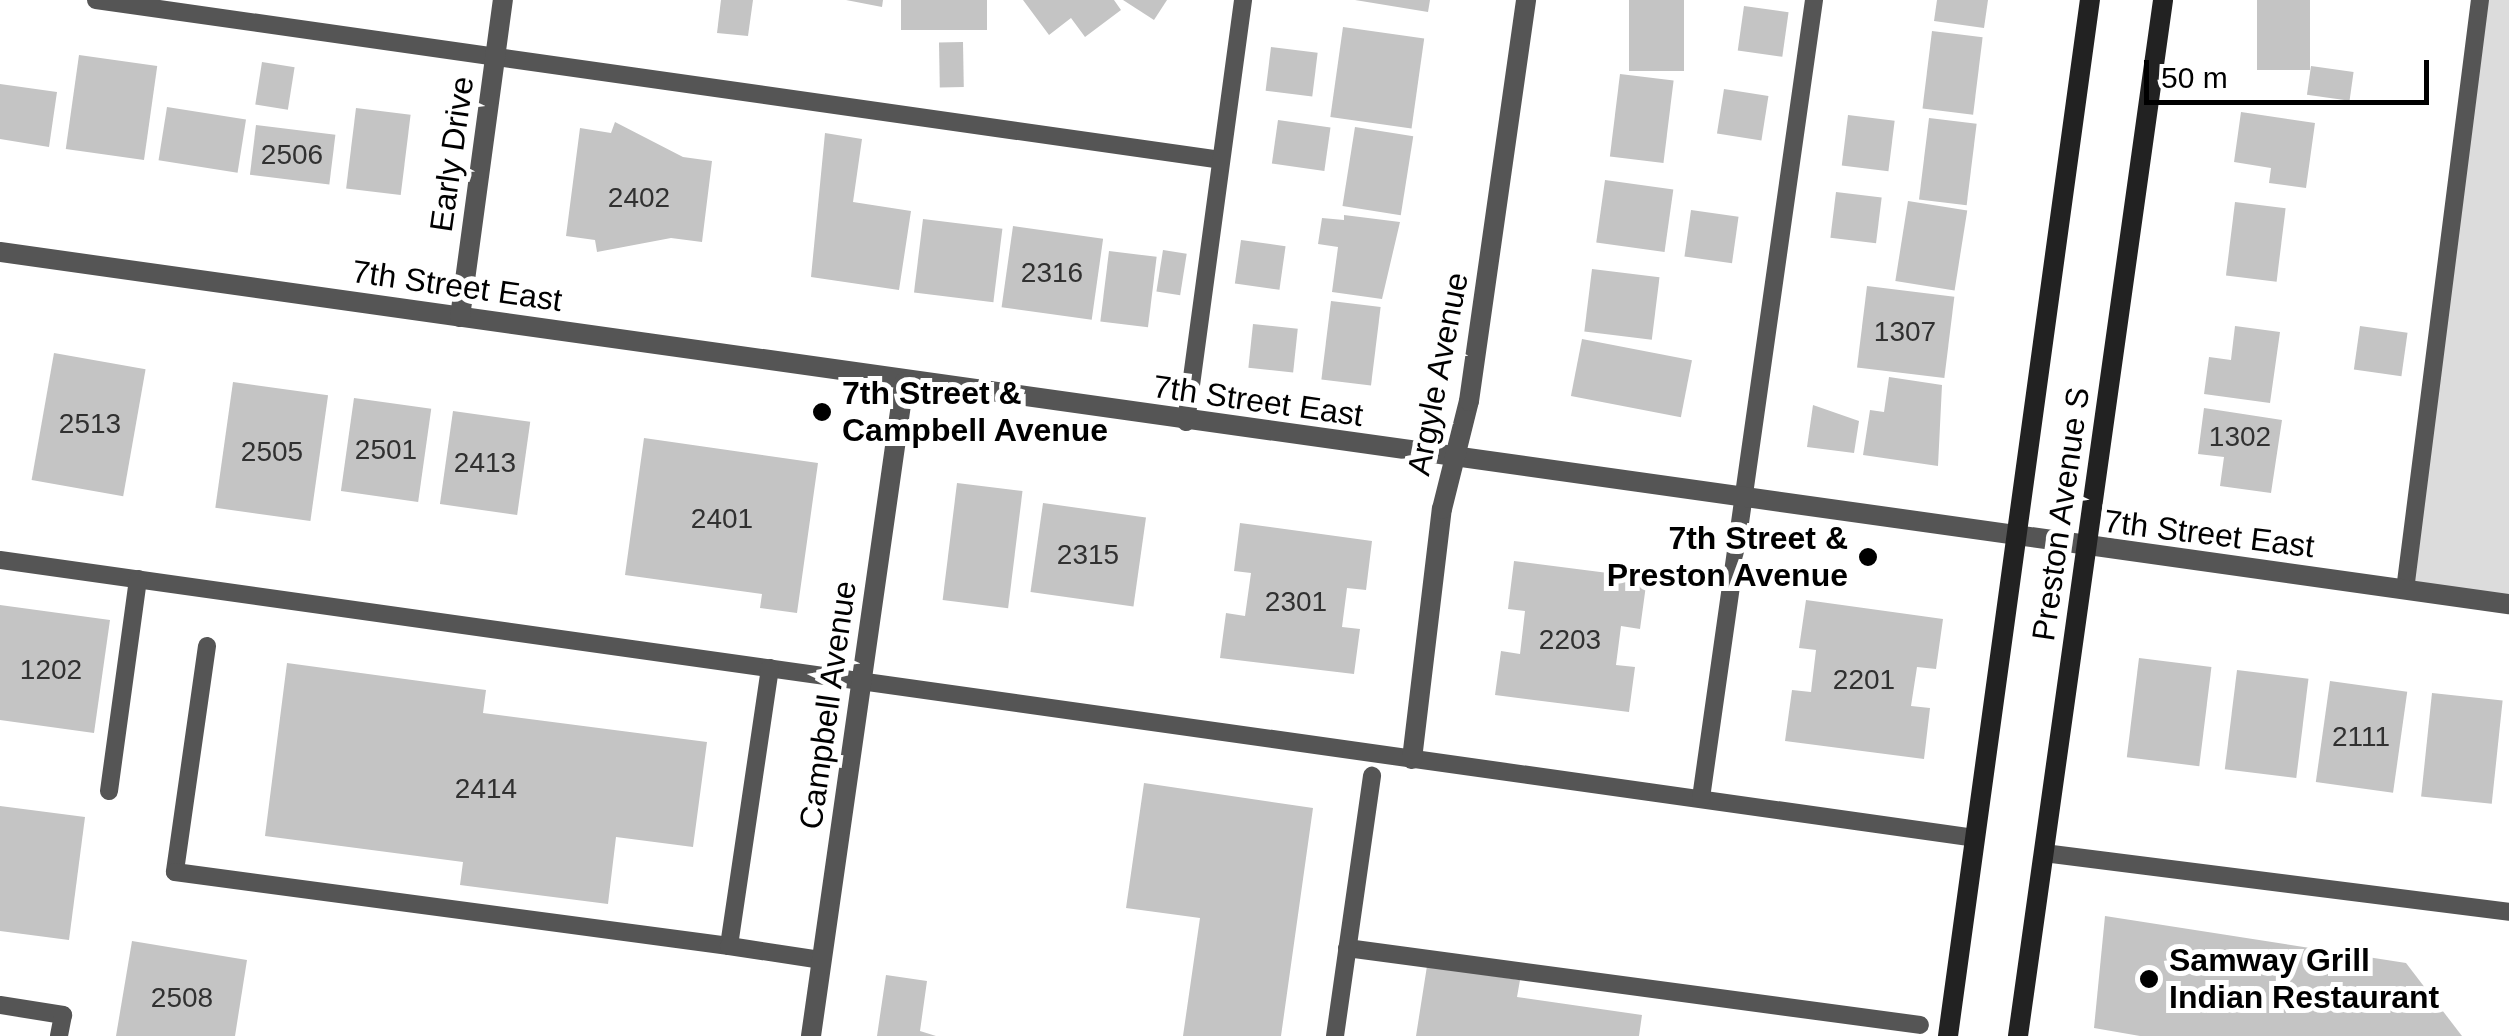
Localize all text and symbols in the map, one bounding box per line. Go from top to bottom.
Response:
scale bar [2149,40,2434,102]
text: 50 m [2161,61,2228,94]
street label: Early Drive [422,74,482,234]
house number: 2506 [261,138,323,172]
house number: 2402 [608,181,670,215]
street label: 7th Street East [350,252,564,320]
house number: 2316 [1021,256,1083,290]
street label: Argyle Avenue [1399,268,1477,480]
house number: 1307 [1874,315,1936,349]
street label: 7th Street East [1151,367,1365,435]
place label: 7th Street & Campbell Avenue [842,375,1109,450]
street label: Preston Avenue S [2024,384,2098,644]
marker: 7th Street & Campbell Avenue [811,401,833,423]
house number: 2513 [59,407,121,441]
house number: 1302 [2209,420,2271,454]
house number: 2501 [355,433,417,467]
house number: 2505 [241,435,303,469]
house number: 2413 [454,446,516,480]
house number: 2401 [691,502,753,536]
street label: 7th Street East [2102,502,2316,566]
place label: 7th Street & Preston Avenue [1606,520,1848,595]
house number: 2315 [1057,538,1119,572]
marker: 7th Street & Preston Avenue [1857,546,1879,568]
street label: Campbell Avenue [791,578,865,832]
house number: 2301 [1265,585,1327,619]
house number: 2203 [1539,623,1601,657]
house number: 1202 [20,653,82,687]
house number: 2201 [1833,663,1895,697]
house number: 2111 [2332,720,2390,754]
house number: 2414 [455,772,517,806]
place label: Samway Grill Indian Restaurant [2169,942,2439,1017]
marker: Samway Grill Indian Restaurant [2138,968,2160,990]
house number: 2508 [151,981,213,1015]

